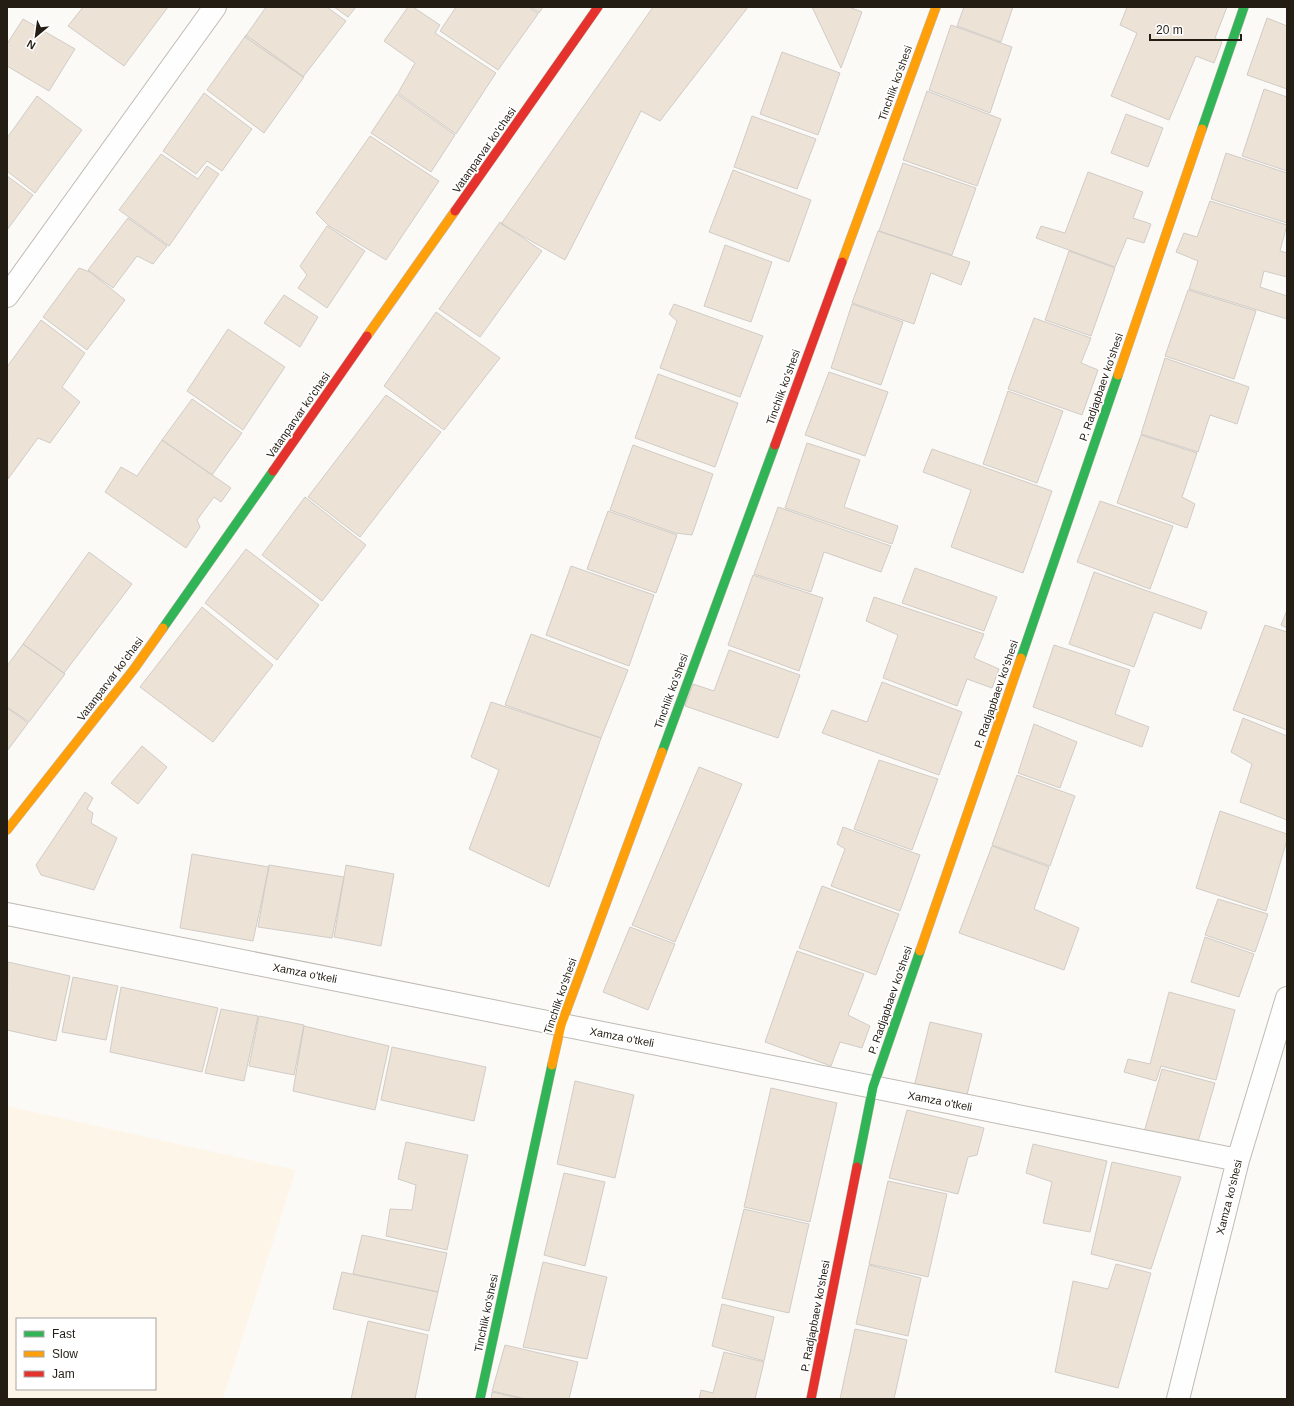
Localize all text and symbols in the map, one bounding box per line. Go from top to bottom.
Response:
north arrow [16,16,56,56]
scale bar [1150,16,1241,42]
text: 20 m [1156,23,1183,37]
text: N [25,38,38,52]
street label: Tinchlik ko'shesi [876,44,914,122]
street label: Vatanparvar ko'chasi [450,105,518,195]
street label: P. Radjapbaev ko'shesi [1077,332,1125,442]
street label: Tinchlik ko'shesi [764,348,802,426]
street label: Vatanparvar ko'chasi [264,370,332,460]
street label: Vatanparvar ko'chasi [75,635,145,723]
street label: P. Radjapbaev ko'shesi [972,639,1020,749]
street label: Tinchlik ko'shesi [652,652,690,730]
street label: P. Radjapbaev ko'shesi [866,945,914,1055]
street label: Tinchlik ko'shesi [541,957,579,1035]
street label: Xamza o'tkeli [272,961,338,985]
street label: Xamza o'tkeli [589,1025,655,1049]
street label: Xamza o'tkeli [907,1089,973,1113]
street label: Xamza ko'shesi [1214,1158,1244,1236]
street label: P. Radjapbaev ko'shesi [798,1259,832,1373]
street label: Tinchlik ko'shesi [472,1273,500,1353]
legend [16,1318,156,1390]
text: Fast [52,1327,76,1341]
text: Slow [52,1347,78,1361]
text: Jam [52,1367,75,1381]

